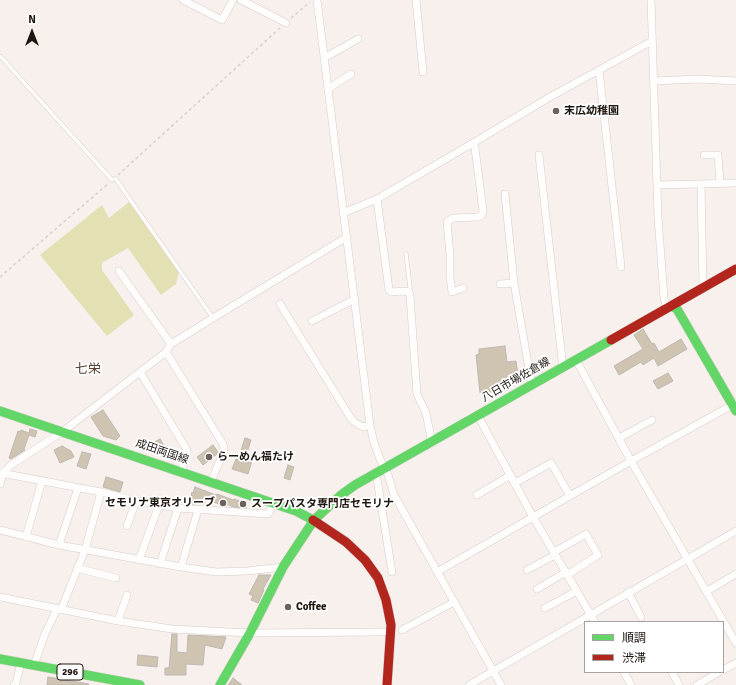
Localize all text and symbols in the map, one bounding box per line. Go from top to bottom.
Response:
north arrow [12,12,52,52]
text: N [28,13,36,26]
place label: 末広幼稚園 [564,104,619,118]
marker: 末広幼稚園 [551,106,561,116]
street label: 八日市場佐倉線 [479,355,553,405]
district label: 七栄 [75,362,101,378]
street label: 成田両国線 [134,437,190,467]
place label: らーめん福たけ [217,450,294,464]
marker: らーめん福たけ [204,452,214,462]
place label: セモリナ東京オリーブ [105,496,215,510]
place label: スープパスタ専門店セモリナ [251,497,394,511]
marker: セモリナ東京オリーブ [218,498,228,508]
marker: スープパスタ専門店セモリナ [238,499,248,509]
place label: Coffee [296,600,327,614]
marker: Coffee [283,602,293,612]
legend [584,621,724,673]
text: 順調 [622,631,646,646]
text: 渋滞 [622,651,646,666]
road number: 296 [57,664,83,680]

